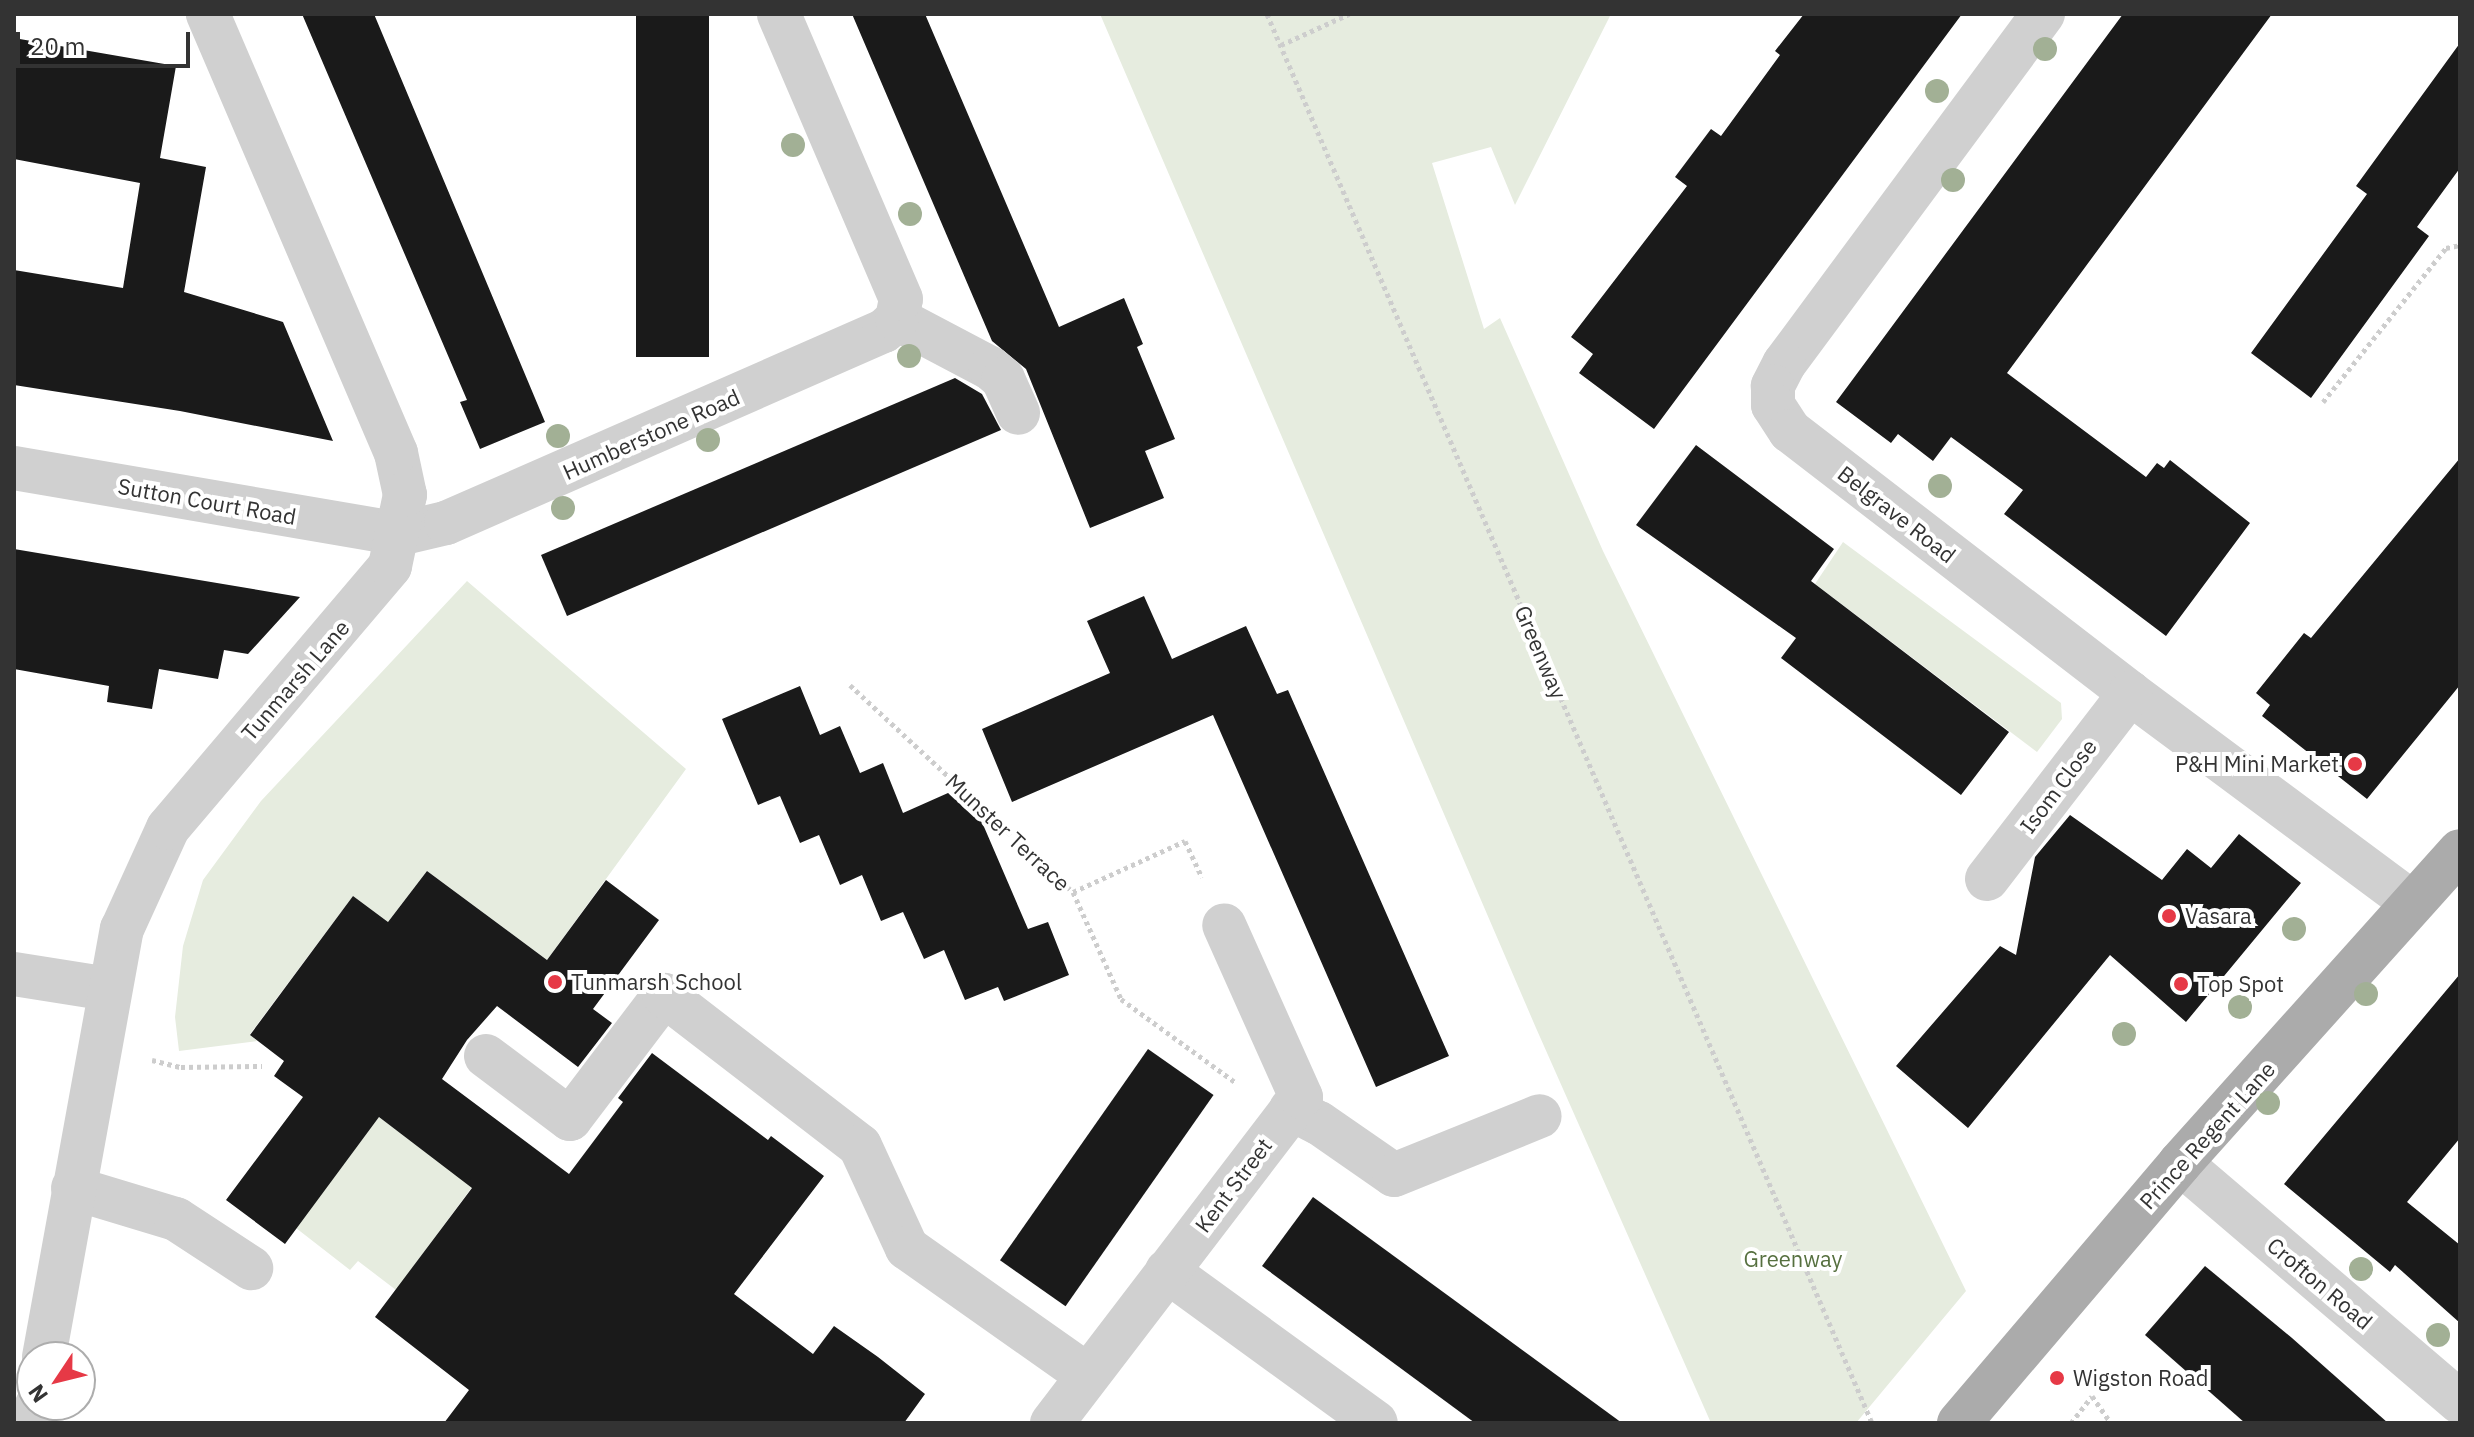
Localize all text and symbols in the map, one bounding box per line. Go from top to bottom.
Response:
scale bar [20,16,194,66]
text: 20 m [30,30,85,62]
street label: Humberstone Road [558,383,744,485]
street label: Belgrave Road [1833,460,1961,568]
street label: Sutton Court Road [116,472,298,530]
street label: Greenway [1509,601,1573,703]
street label: Tunmarsh Lane [235,614,355,746]
street label: Isom Close [2014,734,2102,838]
place label: P&H Mini Market [2175,751,2339,777]
marker: P&H Mini Market [2346,755,2364,773]
street label: Munster Terrace [940,768,1076,896]
place label: Vasara [2185,903,2252,929]
marker: Vasara [2160,907,2178,925]
place label: Tunmarsh School [571,969,742,995]
place label: Top Spot [2197,971,2284,997]
marker: Tunmarsh School [546,973,564,991]
marker: Top Spot [2172,975,2190,993]
street label: Prince Regent Lane [2134,1056,2280,1214]
street label: Kent Street [1189,1133,1277,1237]
street label: Crofton Road [2262,1231,2378,1335]
park label: Greenway [1743,1246,1843,1272]
north arrow [16,1341,96,1421]
place label: Wigston Road [2073,1365,2208,1391]
marker: Wigston Road [2048,1369,2066,1387]
text: N [21,1379,54,1409]

